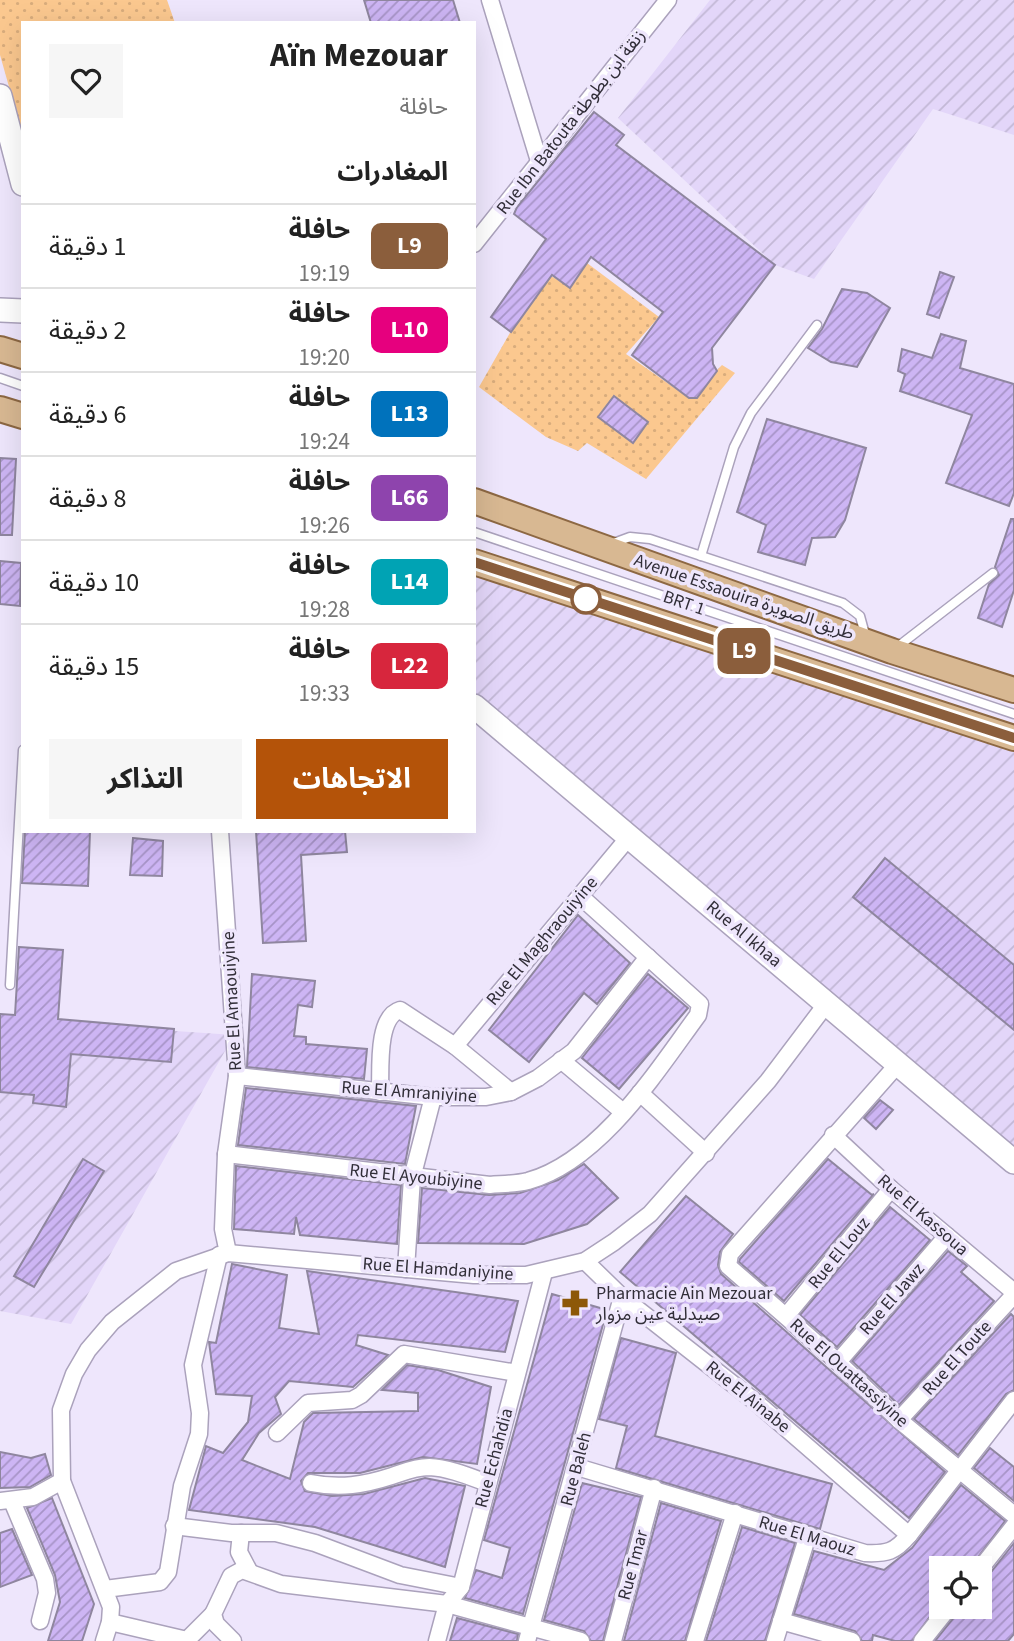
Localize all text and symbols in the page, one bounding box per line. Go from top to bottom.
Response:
street label: Rue Ibn Batouta زنقة ابن بطوطة [491,24,651,220]
text: Aïn Mezouar [270,32,448,79]
button: heart [49,44,123,118]
text: حافلة [399,90,448,123]
text: المغادرات [337,153,448,190]
text: حافلة [289,211,350,248]
text: 1 دقيقة [49,228,126,265]
text: L9 [397,228,422,263]
text: 19:19 [299,257,350,290]
text: حافلة [289,295,350,332]
text: 2 دقيقة [49,312,126,349]
text: L10 [391,312,428,347]
text: 19:20 [299,341,350,374]
text: حافلة [289,379,350,416]
text: 6 دقيقة [49,396,126,433]
text: L13 [391,396,428,431]
text: 19:24 [299,425,350,458]
text: حافلة [289,463,350,500]
text: 8 دقيقة [49,480,126,517]
text: L66 [391,480,428,515]
text: 19:26 [299,509,350,542]
text: حافلة [289,547,350,584]
street label: Avenue Essaouira طريق الصويرة [631,548,857,646]
text: 10 دقيقة [49,564,139,601]
text: L14 [391,564,428,599]
unlabelled marker [571,584,601,614]
street label: BRT 1 [660,584,708,622]
text: 19:28 [299,593,350,626]
line badge: L9 [712,628,776,674]
text: حافلة [289,631,350,668]
text: L9 [731,633,757,668]
text: 15 دقيقة [49,648,139,685]
text: L22 [391,648,428,683]
text: 19:33 [299,677,350,710]
button: التذاكر [49,739,242,819]
button: الاتجاهات [256,739,448,819]
street label: Rue El Maghraouiyine [480,871,604,1011]
street label: Rue Al Ikhaa [701,895,787,973]
street label: Rue El Amaouiyine [216,931,248,1071]
street label: Rue El Amraniyine [340,1075,478,1109]
street label: Rue El Ayoubiyine [348,1158,484,1196]
street label: Rue El Kassoua [872,1168,974,1262]
street label: Rue El Louz [802,1211,876,1294]
street label: Rue El Hamdaniyine [362,1251,514,1287]
street label: Rue El Jawz [854,1257,931,1340]
place label: Pharmacie Ain Mezouar صيدلية عين مزوار [595,1281,773,1327]
pharmacy icon: Pharmacie Ain Mezouar صيدلية عين مزوار [560,1288,590,1318]
street label: Rue El Ouattassiyine [784,1313,914,1433]
street label: Rue El Toute [917,1315,997,1401]
street label: Rue El Ainabe [700,1355,796,1439]
street label: Rue Echahdia [469,1405,519,1511]
street label: Rue Baleh [554,1429,598,1509]
street label: Rue El Maouz [756,1509,859,1563]
street label: Rue Tmar [612,1526,655,1603]
map controls [929,1556,992,1619]
button: locate [929,1556,992,1619]

